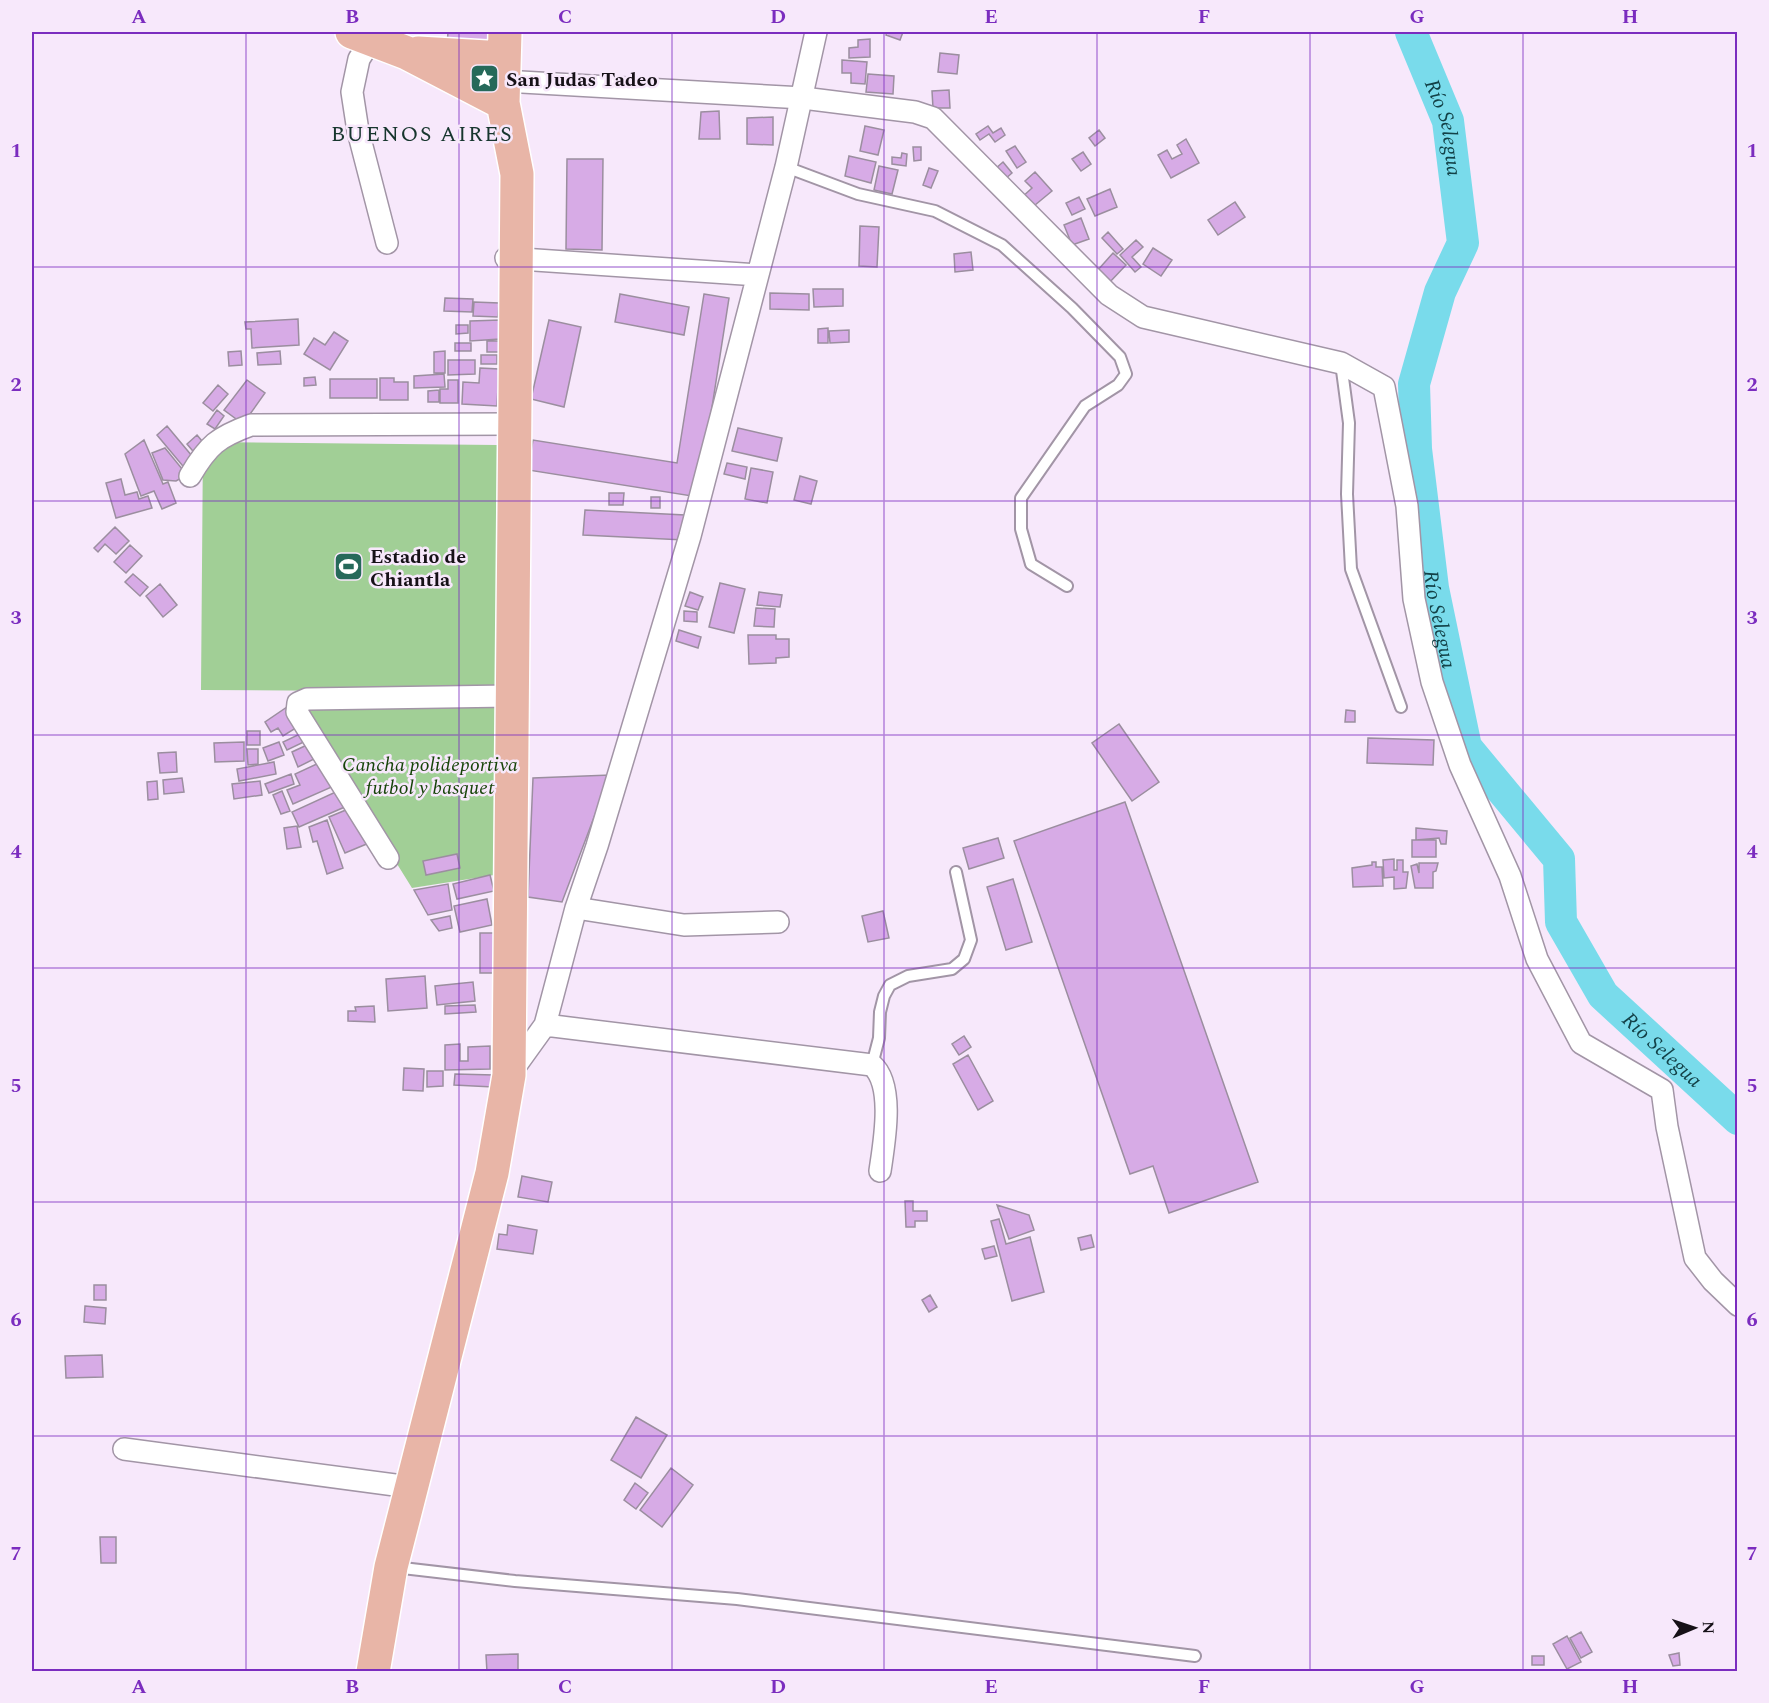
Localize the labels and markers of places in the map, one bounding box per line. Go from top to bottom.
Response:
place icon: San Judas Tadeo [469,63,501,95]
place label: San Judas Tadeo [506,65,658,95]
place label: Estadio de Chiantla [370,542,466,595]
sports icon: Estadio de Chiantla [333,551,365,583]

